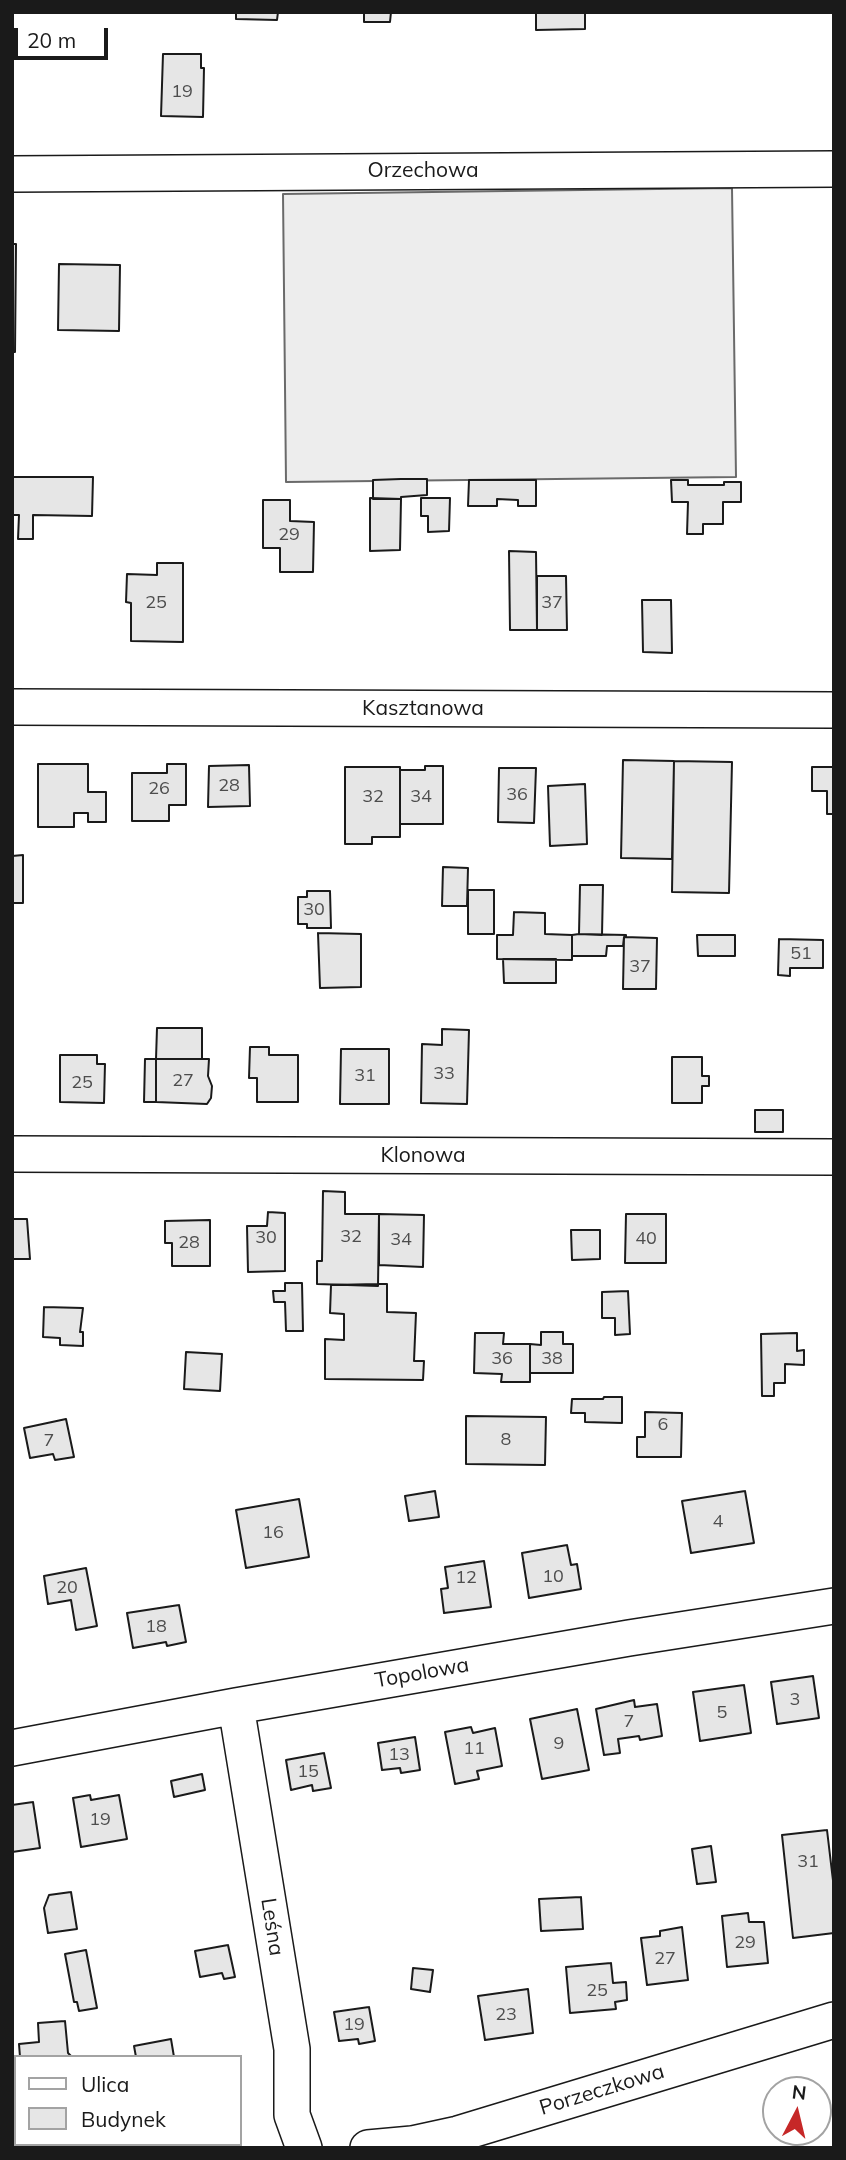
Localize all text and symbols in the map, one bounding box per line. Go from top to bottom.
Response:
scale bar [18,14,112,58]
text: 20 m [27,27,76,53]
house number: 19 [171,81,193,103]
street label: Orzechowa [367,158,479,184]
house number: 29 [278,524,300,546]
house number: 25 [145,592,167,614]
house number: 37 [541,592,563,614]
street label: Kasztanowa [362,696,484,722]
house number: 28 [218,775,240,797]
house number: 26 [148,778,170,800]
house number: 36 [506,784,528,806]
house number: 32 [362,786,384,808]
house number: 34 [410,786,432,808]
house number: 30 [303,899,325,921]
house number: 51 [790,943,812,965]
house number: 37 [629,956,651,978]
house number: 33 [433,1063,455,1085]
house number: 31 [354,1065,376,1087]
house number: 27 [172,1070,194,1092]
house number: 25 [71,1072,93,1094]
street label: Klonowa [380,1143,466,1169]
house number: 32 [340,1226,362,1248]
house number: 30 [255,1227,277,1249]
house number: 40 [635,1228,657,1250]
house number: 34 [390,1229,412,1251]
house number: 28 [178,1232,200,1254]
house number: 36 [491,1348,513,1370]
house number: 38 [541,1348,563,1370]
house number: 6 [658,1414,668,1436]
house number: 8 [501,1429,511,1451]
house number: 7 [44,1430,54,1452]
house number: 4 [713,1511,723,1533]
house number: 16 [262,1522,284,1544]
house number: 10 [542,1566,564,1588]
house number: 12 [455,1567,477,1589]
house number: 20 [56,1577,78,1599]
house number: 18 [145,1616,167,1638]
street label: Topolowa [373,1652,471,1694]
house number: 3 [790,1689,800,1711]
house number: 5 [717,1702,727,1724]
house number: 7 [624,1711,634,1733]
house number: 9 [554,1733,564,1755]
house number: 11 [463,1738,485,1760]
house number: 13 [388,1744,410,1766]
house number: 15 [297,1761,319,1783]
house number: 19 [89,1809,111,1831]
house number: 31 [797,1851,819,1873]
street label: Leśna [255,1896,289,1958]
house number: 29 [734,1932,756,1954]
house number: 27 [654,1948,676,1970]
house number: 25 [586,1980,608,2002]
house number: 23 [495,2004,517,2026]
house number: 19 [343,2014,365,2036]
legend [14,2055,242,2146]
street label: Porzeczkowa [536,2059,668,2121]
text: Ulica [81,2071,129,2097]
north arrow [762,2076,832,2146]
text: N [791,2079,808,2105]
text: Budynek [81,2106,166,2132]

